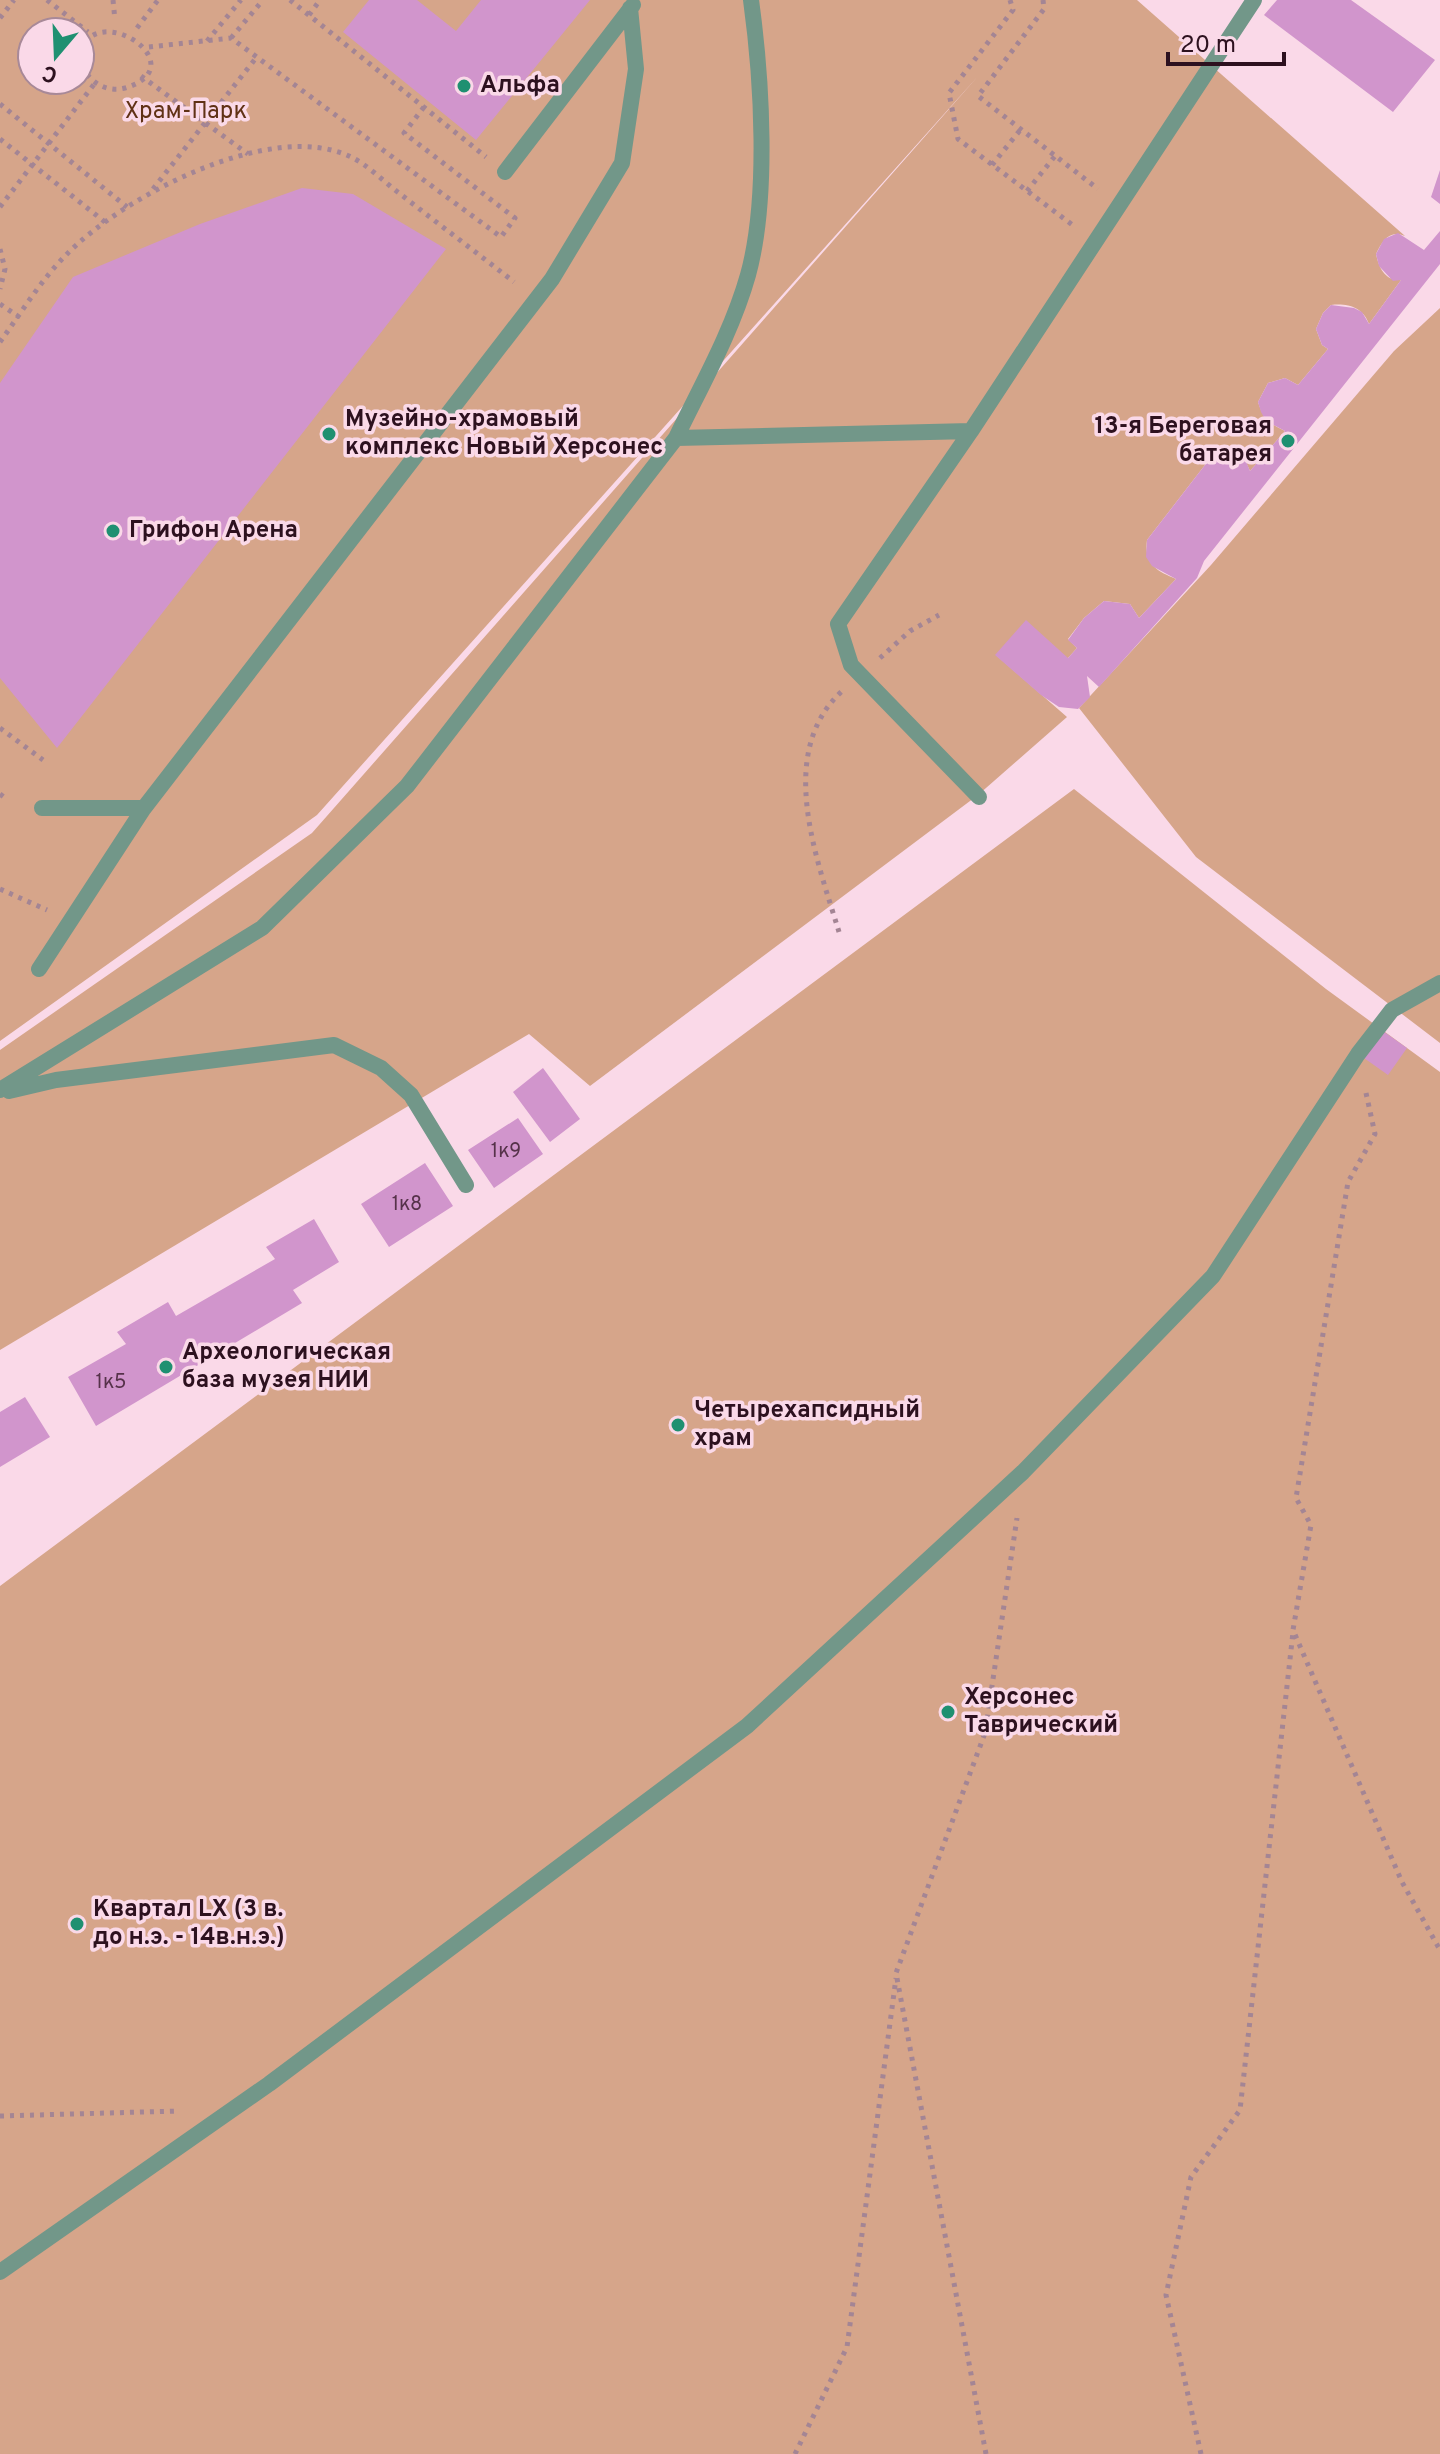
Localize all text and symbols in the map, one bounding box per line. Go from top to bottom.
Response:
north arrow [16,16,96,96]
scale bar [1168,16,1284,66]
text: 20 m [1180,31,1236,61]
text: С [39,57,61,88]
place label: Альфа [480,71,560,101]
marker: Альфа [455,77,473,95]
park label: Храм-Парк [125,97,247,127]
place label: Музейно-храмовый комплекс Новый Херсонес [345,405,663,463]
place label: 13-я Береговая батарея [1095,412,1272,470]
marker: Музейно-храмовый комплекс Новый Херсонес [320,425,338,443]
marker: 13-я Береговая батарея [1279,432,1297,450]
place label: Грифон Арена [129,516,298,546]
marker: Грифон Арена [104,522,122,540]
house number: 1к9 [491,1139,521,1165]
house number: 1к8 [392,1192,422,1218]
place label: Археологическая база музея НИИ [182,1338,391,1396]
marker: Археологическая база музея НИИ [157,1358,175,1376]
house number: 1к5 [96,1370,126,1396]
place label: Четырехапсидный храм [694,1396,920,1454]
marker: Четырехапсидный храм [669,1416,687,1434]
place label: Херсонес Таврический [964,1683,1118,1741]
marker: Херсонес Таврический [939,1703,957,1721]
place label: Квартал LX (3 в. до н.э. - 14в.н.э.) [93,1895,285,1953]
marker: Квартал LX (3 в. до н.э. - 14в.н.э.) [68,1915,86,1933]

